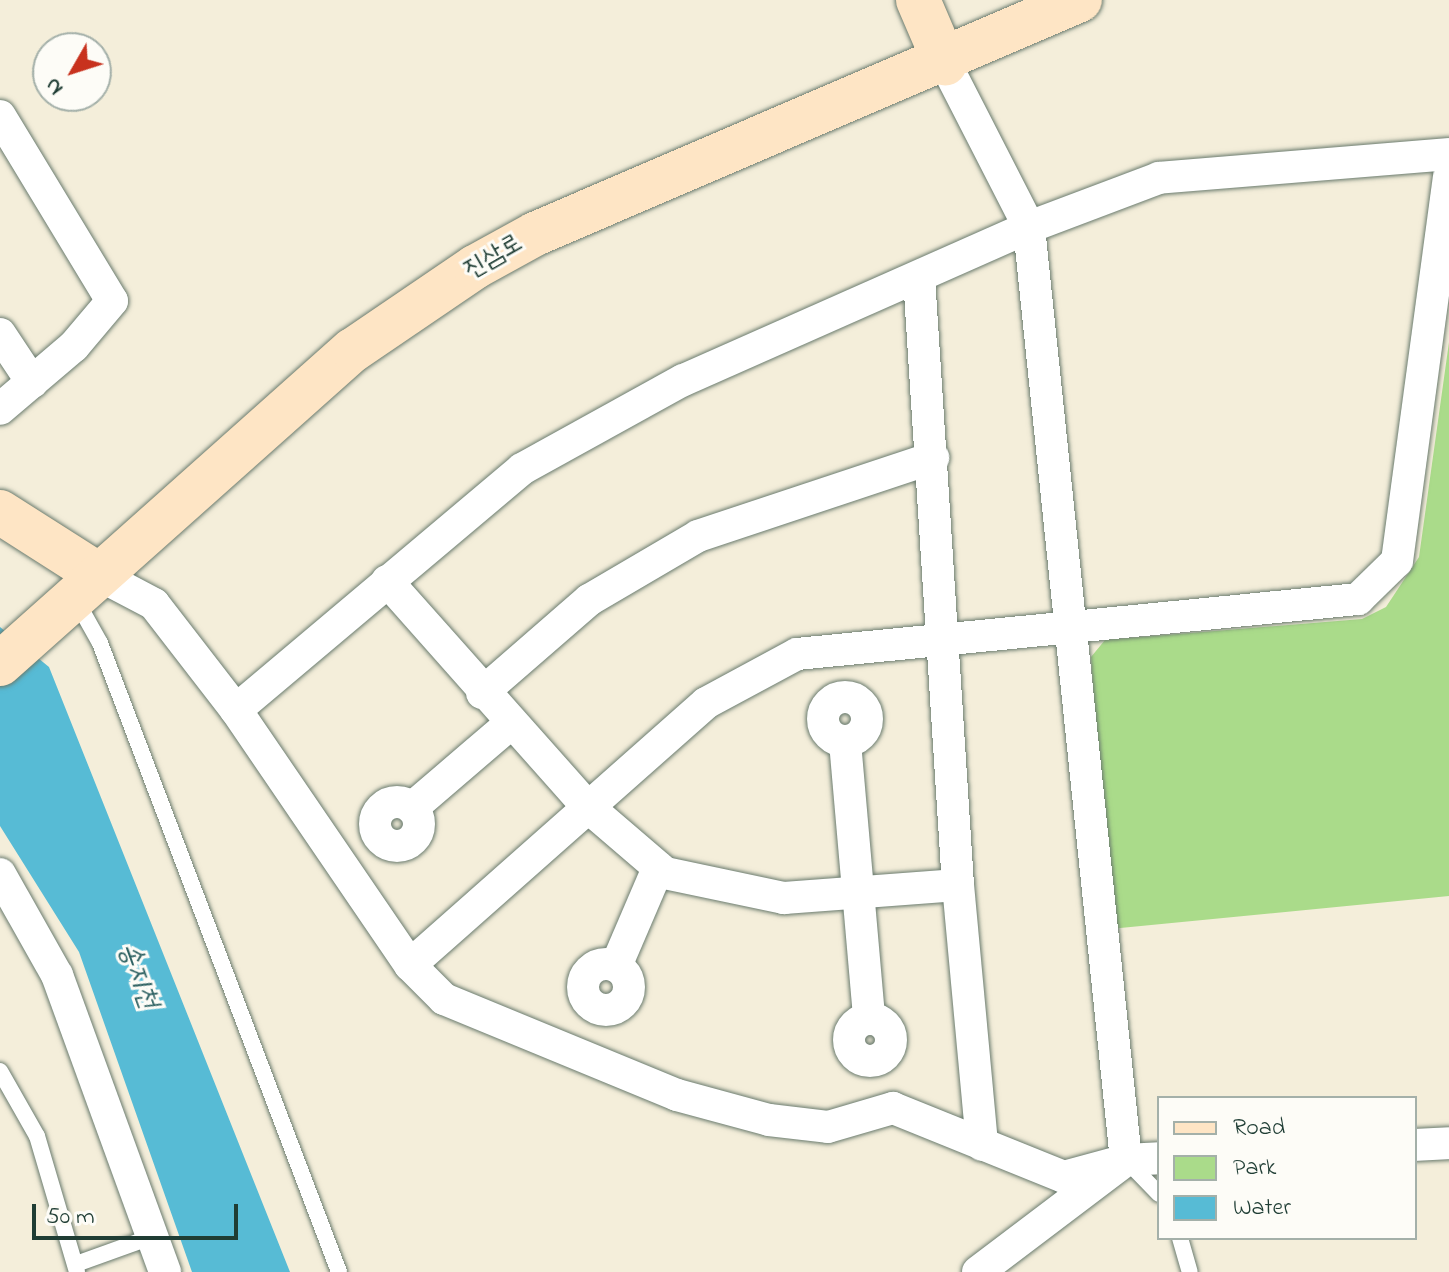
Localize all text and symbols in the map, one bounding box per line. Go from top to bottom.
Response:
north arrow [32,32,112,112]
text: N [38,70,72,102]
street label: 진삼로 [459,229,529,287]
water label: 송지천 [110,938,164,1014]
legend [1157,1096,1417,1240]
text: Road [1233,1111,1285,1146]
text: Park [1233,1151,1276,1186]
scale bar [36,1188,242,1238]
text: Water [1233,1191,1291,1226]
text: 50 m [46,1200,95,1235]

